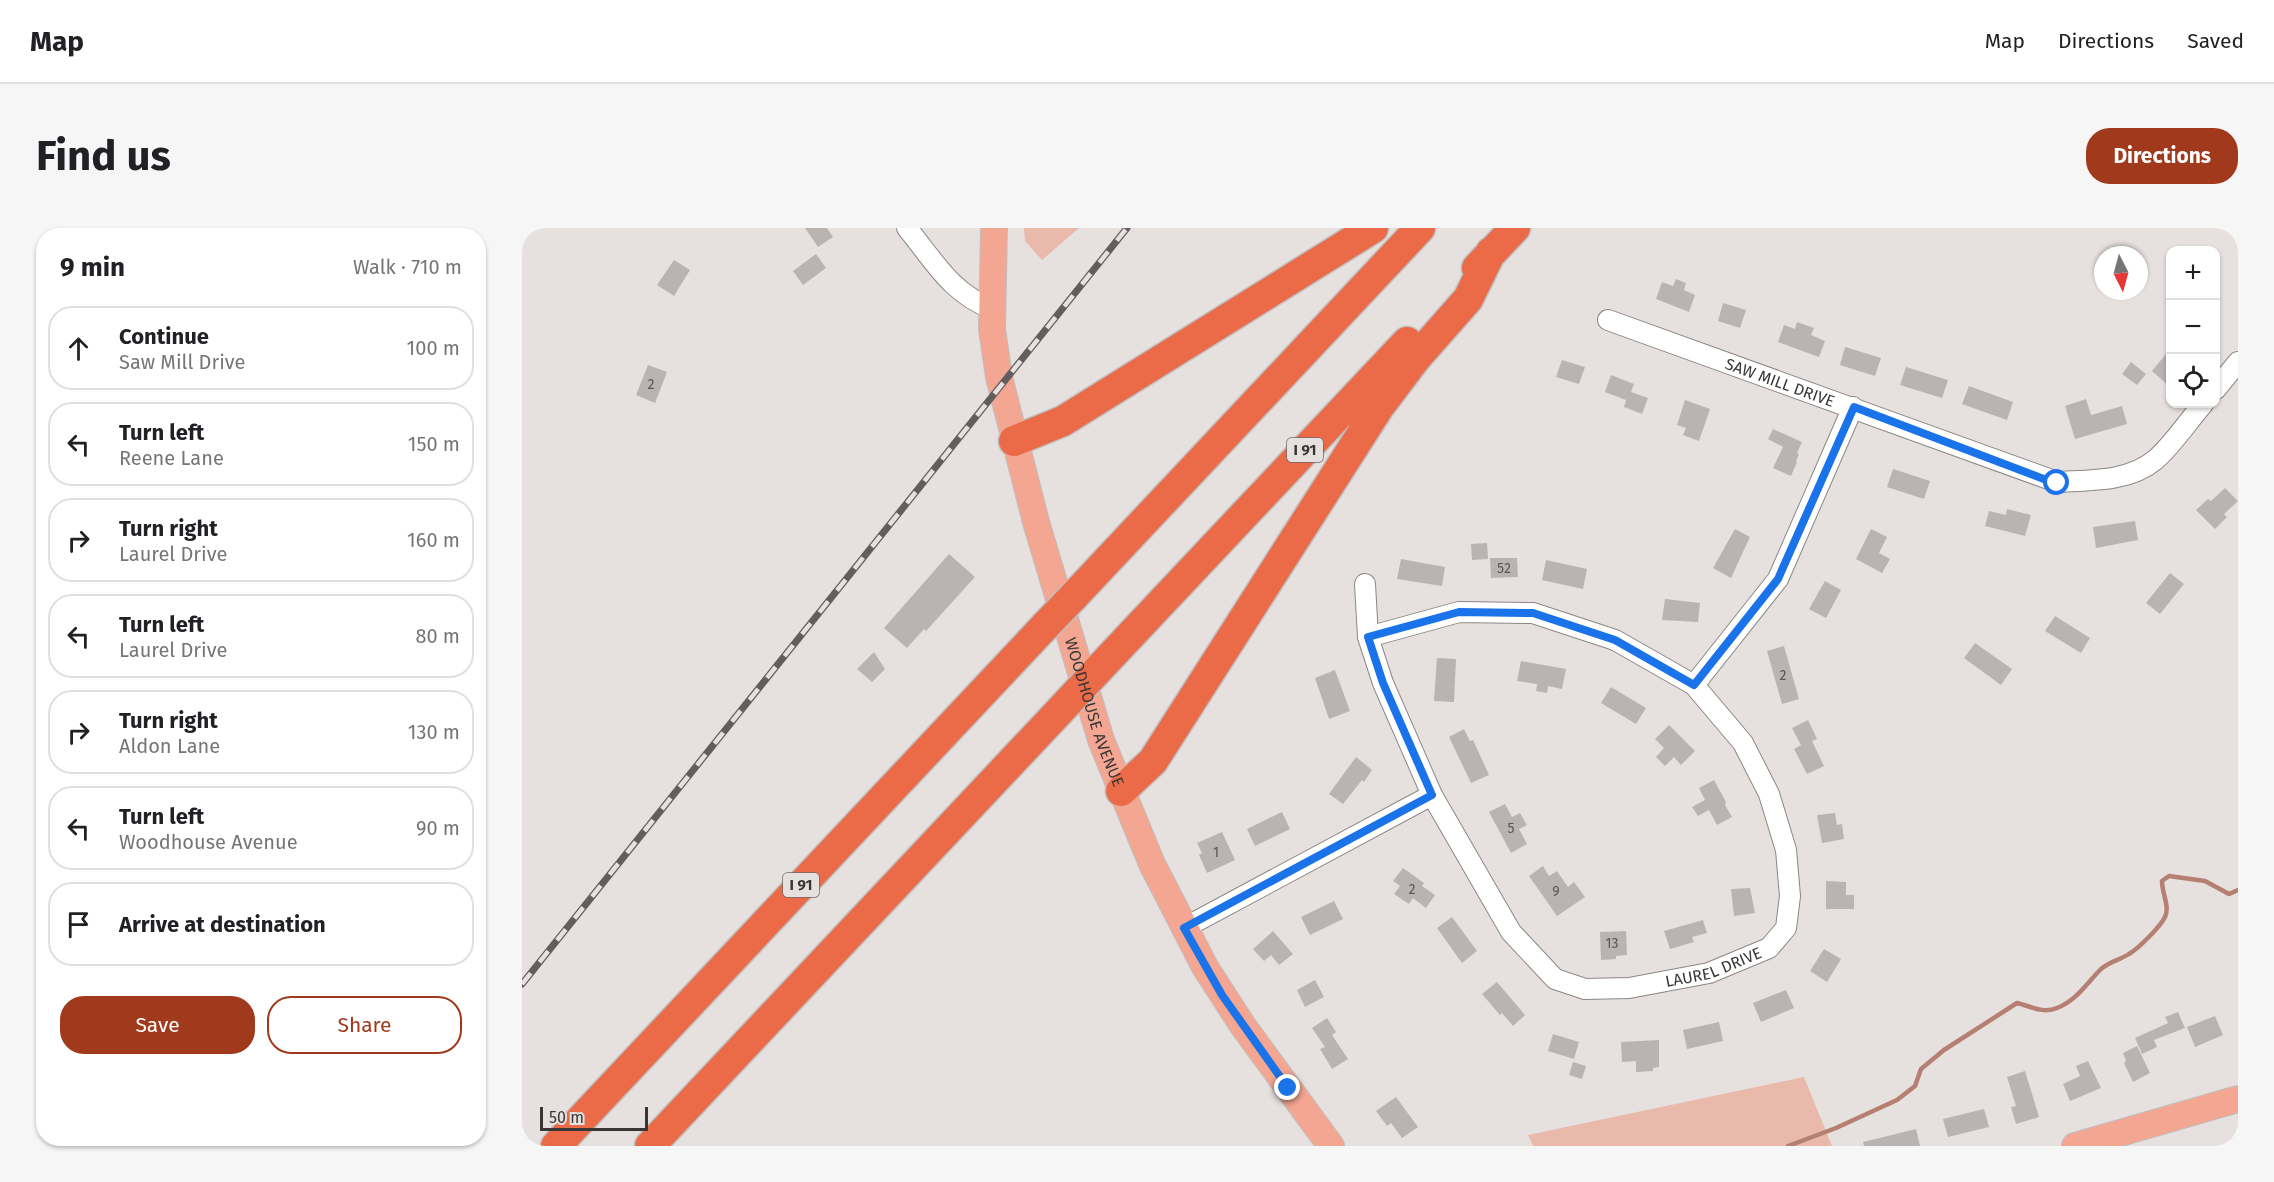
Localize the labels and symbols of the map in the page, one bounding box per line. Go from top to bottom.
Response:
north arrow [2094,246,2148,300]
street label: SAW MILL DRIVE [1723,354,1837,411]
house number: 2 [648,376,655,393]
road number: I 91 [1287,438,1323,462]
route start [2043,469,2069,495]
house number: 52 [1497,560,1511,577]
street label: WOODHOUSE AVENUE [1061,635,1128,790]
house number: 2 [1780,667,1787,684]
house number: 5 [1507,820,1515,837]
house number: 1 [1213,844,1219,861]
road number: I 91 [783,873,819,897]
house number: 2 [1409,881,1416,898]
house number: 9 [1552,883,1560,900]
house number: 13 [1605,935,1619,952]
street label: LAUREL DRIVE [1664,943,1764,991]
route end [1274,1074,1300,1100]
scale bar [540,1104,648,1132]

